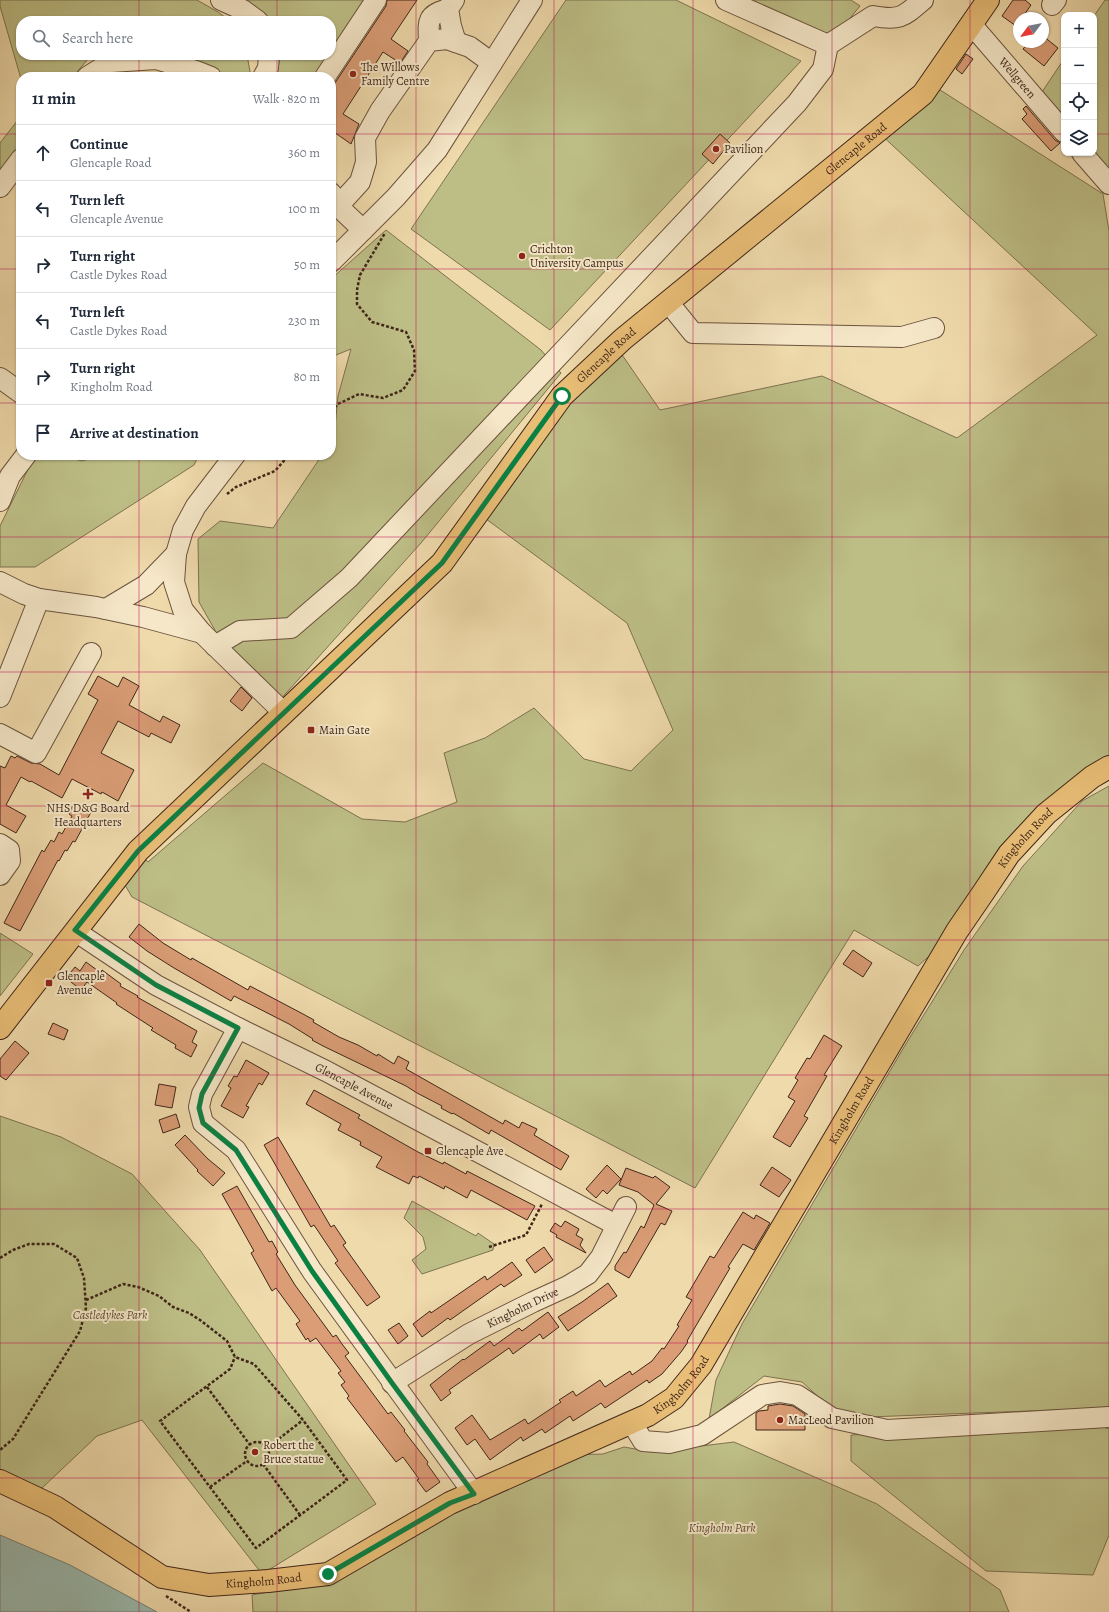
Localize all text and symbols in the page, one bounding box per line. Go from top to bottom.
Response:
north arrow [1013,12,1049,48]
map controls [1061,12,1097,156]
button: + [1061,12,1097,48]
search box [16,16,336,60]
icon: search [30,27,52,49]
text: Search here [62,28,133,48]
button: − [1061,48,1097,84]
street label: Wellgreen [994,53,1040,102]
place label: The Willows Family Centre [361,59,429,89]
marker: The Willows Family Centre [348,69,358,79]
button: locate [1061,84,1097,120]
text: 11 min [32,87,76,110]
text: Walk · 820 m [253,90,320,107]
street label: Glencaple Road [822,118,891,179]
button: layers [1061,120,1097,156]
text: Continue [70,134,128,154]
place label: Pavilion [724,141,764,157]
icon: ahead [32,142,54,164]
text: 360 m [288,144,320,161]
marker: Pavilion [711,144,721,154]
text: Glencaple Road [70,154,152,171]
text: Turn left [70,190,125,210]
icon: left [32,198,54,220]
text: 100 m [288,200,320,217]
text: Glencaple Avenue [70,210,163,227]
place label: Crichton University Campus [530,241,624,271]
text: Turn right [70,246,135,266]
marker: Crichton University Campus [517,251,527,261]
icon: right [32,254,54,276]
text: 50 m [294,256,320,273]
text: Castle Dykes Road [70,266,167,283]
text: Turn left [70,302,125,322]
icon: left [32,310,54,332]
text: 230 m [288,312,320,329]
text: Castle Dykes Road [70,322,167,339]
street label: Glencaple Road [573,323,640,387]
text: Turn right [70,358,135,378]
icon: right [32,366,54,388]
text: 80 m [293,368,320,385]
text: Kingholm Road [70,378,153,395]
route start [553,387,571,405]
icon: arrive [32,422,54,444]
text: Arrive at destination [70,423,199,443]
place label: Main Gate [319,722,370,738]
marker: Main Gate [306,725,316,735]
marker: NHS D&G Board Headquarters [82,788,94,800]
place label: NHS D&G Board Headquarters [46,800,130,830]
street label: Kingholm Road [994,803,1056,871]
place label: Glencaple Avenue [56,968,105,998]
marker: Glencaple Avenue [44,978,54,988]
street label: Glencaple Avenue [313,1059,396,1113]
street label: Kingholm Road [825,1073,878,1147]
place label: Glencaple Ave [436,1143,504,1159]
marker: Glencaple Ave [423,1146,433,1156]
street label: Kingholm Drive [484,1283,561,1332]
park label: Castledykes Park [73,1307,148,1323]
street label: Kingholm Road [650,1352,713,1418]
place label: MacLeod Pavilion [788,1412,874,1428]
marker: MacLeod Pavilion [775,1415,785,1425]
place label: Robert the Bruce statue [263,1437,324,1467]
marker: Robert the Bruce statue [250,1447,260,1457]
park label: Kingholm Park [688,1520,756,1536]
route end [319,1565,337,1583]
street label: Kingholm Road [225,1569,303,1592]

